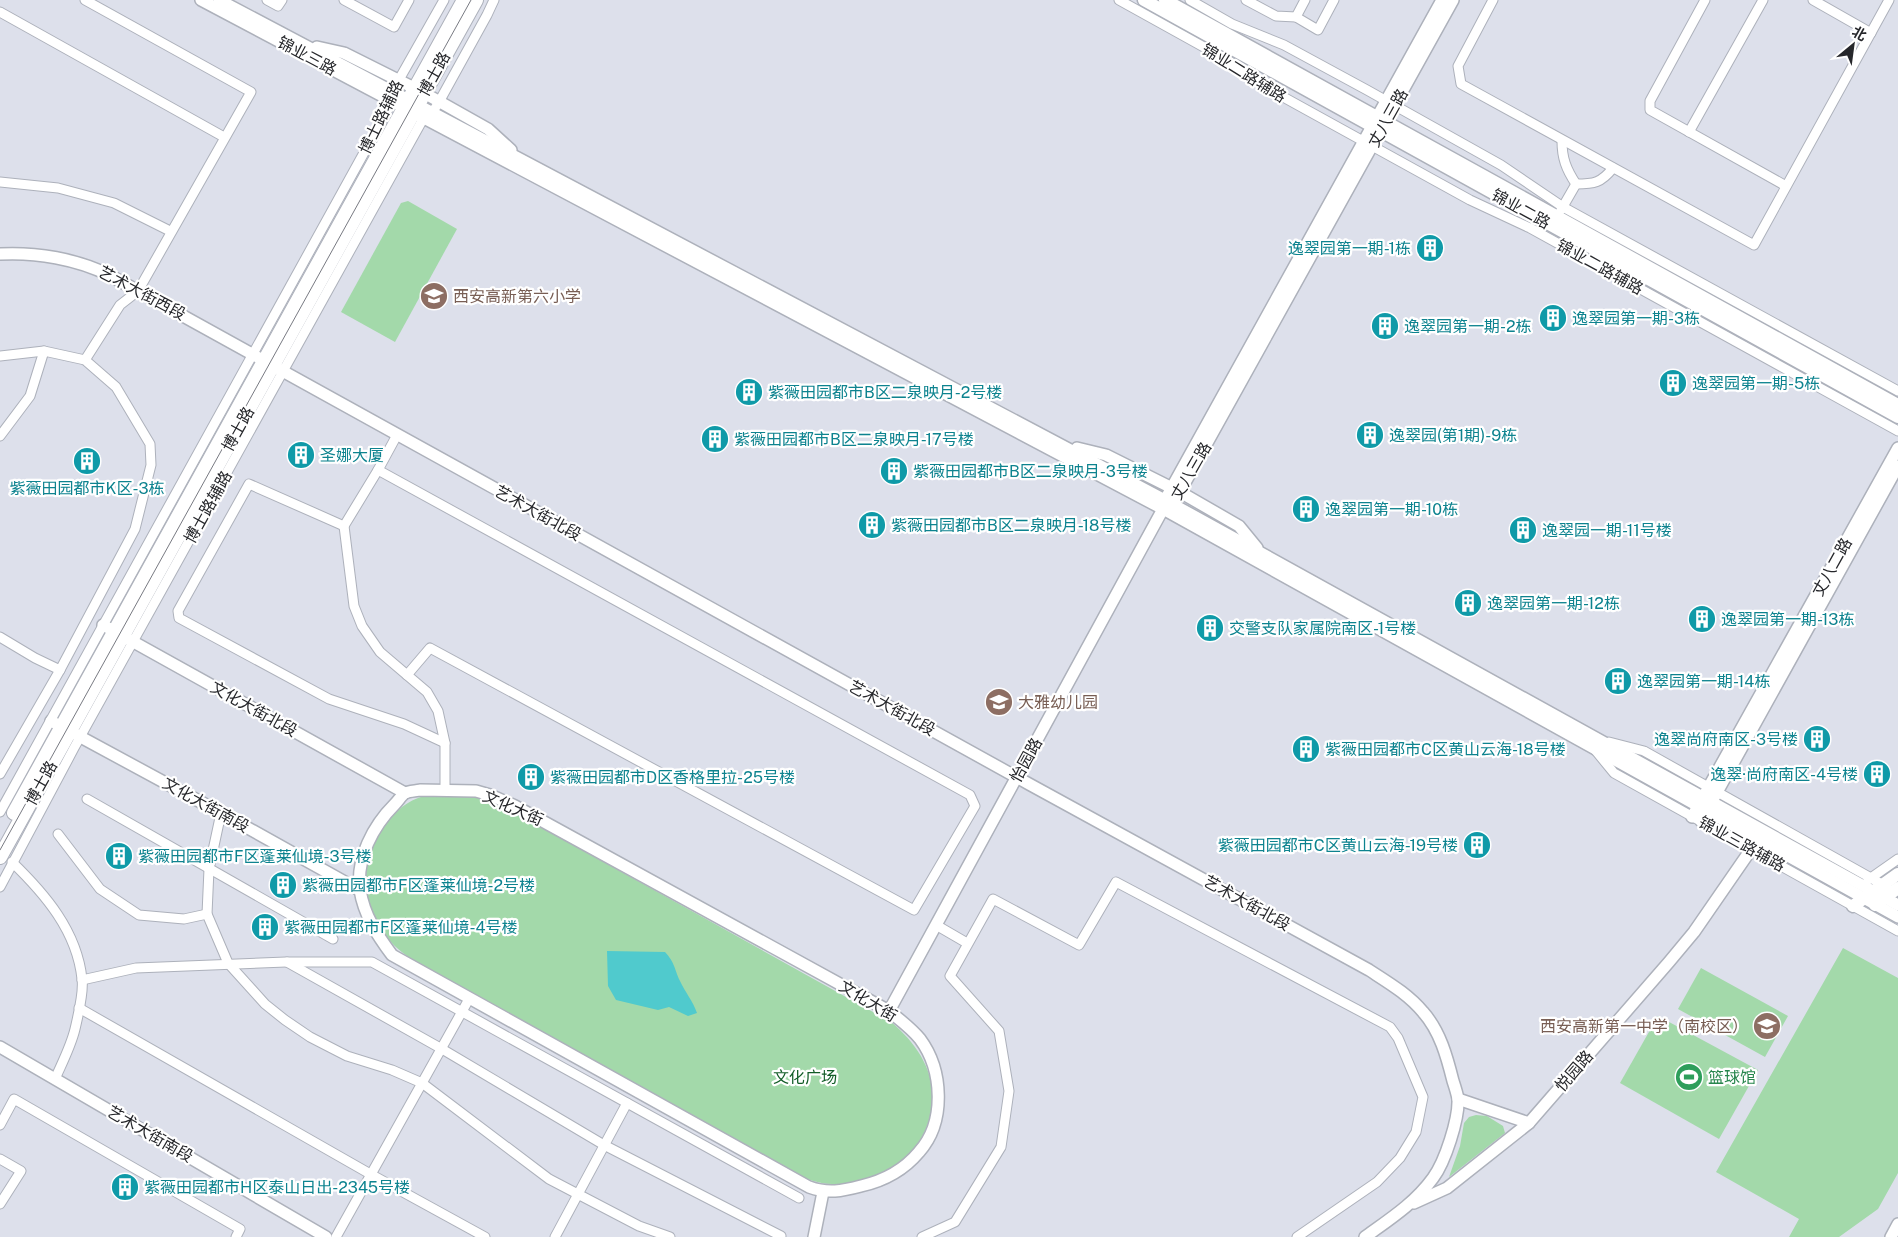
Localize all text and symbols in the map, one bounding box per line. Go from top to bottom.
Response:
north arrow [1828,20,1878,70]
text: 北 [1849,23,1869,44]
street label: 锦业三路 [274,33,340,79]
street label: 锦业二路辅路 [1198,40,1290,106]
street label: 博士路 [414,48,454,100]
street label: 博士路辅路 [355,77,407,157]
street label: 丈八三路 [1364,85,1412,151]
street label: 锦业二路 [1488,185,1554,233]
building icon: 逸翠园第一期-1栋 [1415,233,1445,263]
street label: 锦业二路辅路 [1553,235,1647,299]
place label: 逸翠园第一期-1栋 [1288,239,1411,258]
street label: 艺术大街西段 [95,262,189,324]
school or university icon: 西安高新第六小学 [419,281,449,311]
place label: 西安高新第六小学 [453,287,581,306]
building icon: 逸翠园第一期-3栋 [1538,303,1568,333]
place label: 逸翠园第一期-3栋 [1572,309,1700,328]
building icon: 逸翠园第一期-2栋 [1370,311,1400,341]
place label: 逸翠园第一期-2栋 [1404,317,1532,336]
building icon: 逸翠园第一期-5栋 [1658,368,1688,398]
place label: 逸翠园第一期-5栋 [1692,374,1820,393]
building icon: 紫薇田园都市B区二泉映月-2号楼 [734,377,764,407]
place label: 紫薇田园都市B区二泉映月-2号楼 [768,383,1002,402]
street label: 博士路 [218,403,258,455]
building icon: 逸翠园(第1期)-9栋 [1355,420,1385,450]
building icon: 紫薇田园都市B区二泉映月-17号楼 [700,424,730,454]
place label: 逸翠园(第1期)-9栋 [1389,426,1517,445]
place label: 紫薇田园都市B区二泉映月-17号楼 [734,430,974,449]
street label: 丈八三路 [1167,439,1215,503]
building icon: 圣娜大厦 [286,440,316,470]
building icon: 紫薇田园都市K区-3栋 [72,446,102,476]
place label: 圣娜大厦 [320,446,384,465]
building icon: 紫薇田园都市B区二泉映月-3号楼 [879,456,909,486]
place label: 紫薇田园都市B区二泉映月-3号楼 [913,462,1148,481]
street label: 博士路辅路 [180,467,236,547]
place label: 紫薇田园都市K区-3栋 [9,479,165,498]
street label: 艺术大街北段 [491,481,585,545]
building icon: 逸翠园第一期-10栋 [1291,494,1321,524]
place label: 逸翠园第一期-10栋 [1325,500,1458,519]
building icon: 紫薇田园都市B区二泉映月-18号楼 [857,510,887,540]
building icon: 逸翠园一期-11号楼 [1508,515,1538,545]
place label: 紫薇田园都市B区二泉映月-18号楼 [891,516,1131,535]
place label: 逸翠园一期-11号楼 [1542,521,1672,540]
street label: 丈八二路 [1808,534,1856,600]
building icon: 逸翠园第一期-12栋 [1453,588,1483,618]
place label: 逸翠园第一期-12栋 [1487,594,1620,613]
building icon: 逸翠园第一期-13栋 [1687,604,1717,634]
place label: 逸翠园第一期-13栋 [1721,610,1854,629]
building icon: 交警支队家属院南区-1号楼 [1195,613,1225,643]
place label: 交警支队家属院南区-1号楼 [1229,619,1416,638]
building icon: 逸翠园第一期-14栋 [1603,666,1633,696]
place label: 逸翠园第一期-14栋 [1637,672,1770,691]
street label: 艺术大街北段 [845,676,939,740]
street label: 文化大街北段 [207,677,301,741]
school or university icon: 大雅幼儿园 [984,687,1014,717]
place label: 大雅幼儿园 [1018,693,1098,712]
building icon: 逸翠尚府南区-3号楼 [1802,724,1832,754]
place label: 逸翠尚府南区-3号楼 [1654,730,1798,749]
street label: 怡园路 [1006,734,1046,786]
building icon: 紫薇田园都市C区黄山云海-18号楼 [1291,734,1321,764]
place label: 紫薇田园都市C区黄山云海-18号楼 [1325,740,1566,759]
street label: 博士路 [21,757,61,809]
building icon: 逸翠·尚府南区-4号楼 [1862,759,1892,789]
building icon: 紫薇田园都市D区香格里拉-25号楼 [516,762,546,792]
place label: 逸翠·尚府南区-4号楼 [1710,765,1858,784]
place label: 紫薇田园都市D区香格里拉-25号楼 [550,768,795,787]
street label: 文化大街南段 [159,773,253,837]
street label: 文化大街 [480,786,546,830]
street label: 锦业三路辅路 [1695,812,1789,876]
building icon: 紫薇田园都市C区黄山云海-19号楼 [1462,830,1492,860]
place label: 紫薇田园都市C区黄山云海-19号楼 [1218,836,1458,855]
building icon: 紫薇田园都市F区蓬莱仙境-3号楼 [104,841,134,871]
place label: 紫薇田园都市F区蓬莱仙境-3号楼 [138,847,372,866]
building icon: 紫薇田园都市F区蓬莱仙境-2号楼 [268,870,298,900]
street label: 艺术大街北段 [1200,871,1294,935]
place label: 紫薇田园都市F区蓬莱仙境-2号楼 [302,876,535,895]
building icon: 紫薇田园都市F区蓬莱仙境-4号楼 [250,912,280,942]
place label: 紫薇田园都市F区蓬莱仙境-4号楼 [284,918,518,937]
street label: 文化大街 [836,976,900,1026]
school or university icon: 西安高新第一中学（南校区） [1752,1011,1782,1041]
place label: 西安高新第一中学（南校区） [1540,1017,1748,1036]
street label: 悦园路 [1551,1047,1597,1095]
sports icon: 篮球馆 [1674,1062,1704,1092]
park label: 文化广场 [773,1068,837,1087]
place label: 篮球馆 [1708,1068,1756,1087]
street label: 艺术大街南段 [104,1102,196,1166]
building icon: 紫薇田园都市H区泰山日出-2345号楼 [110,1172,140,1202]
place label: 紫薇田园都市H区泰山日出-2345号楼 [144,1178,410,1197]

